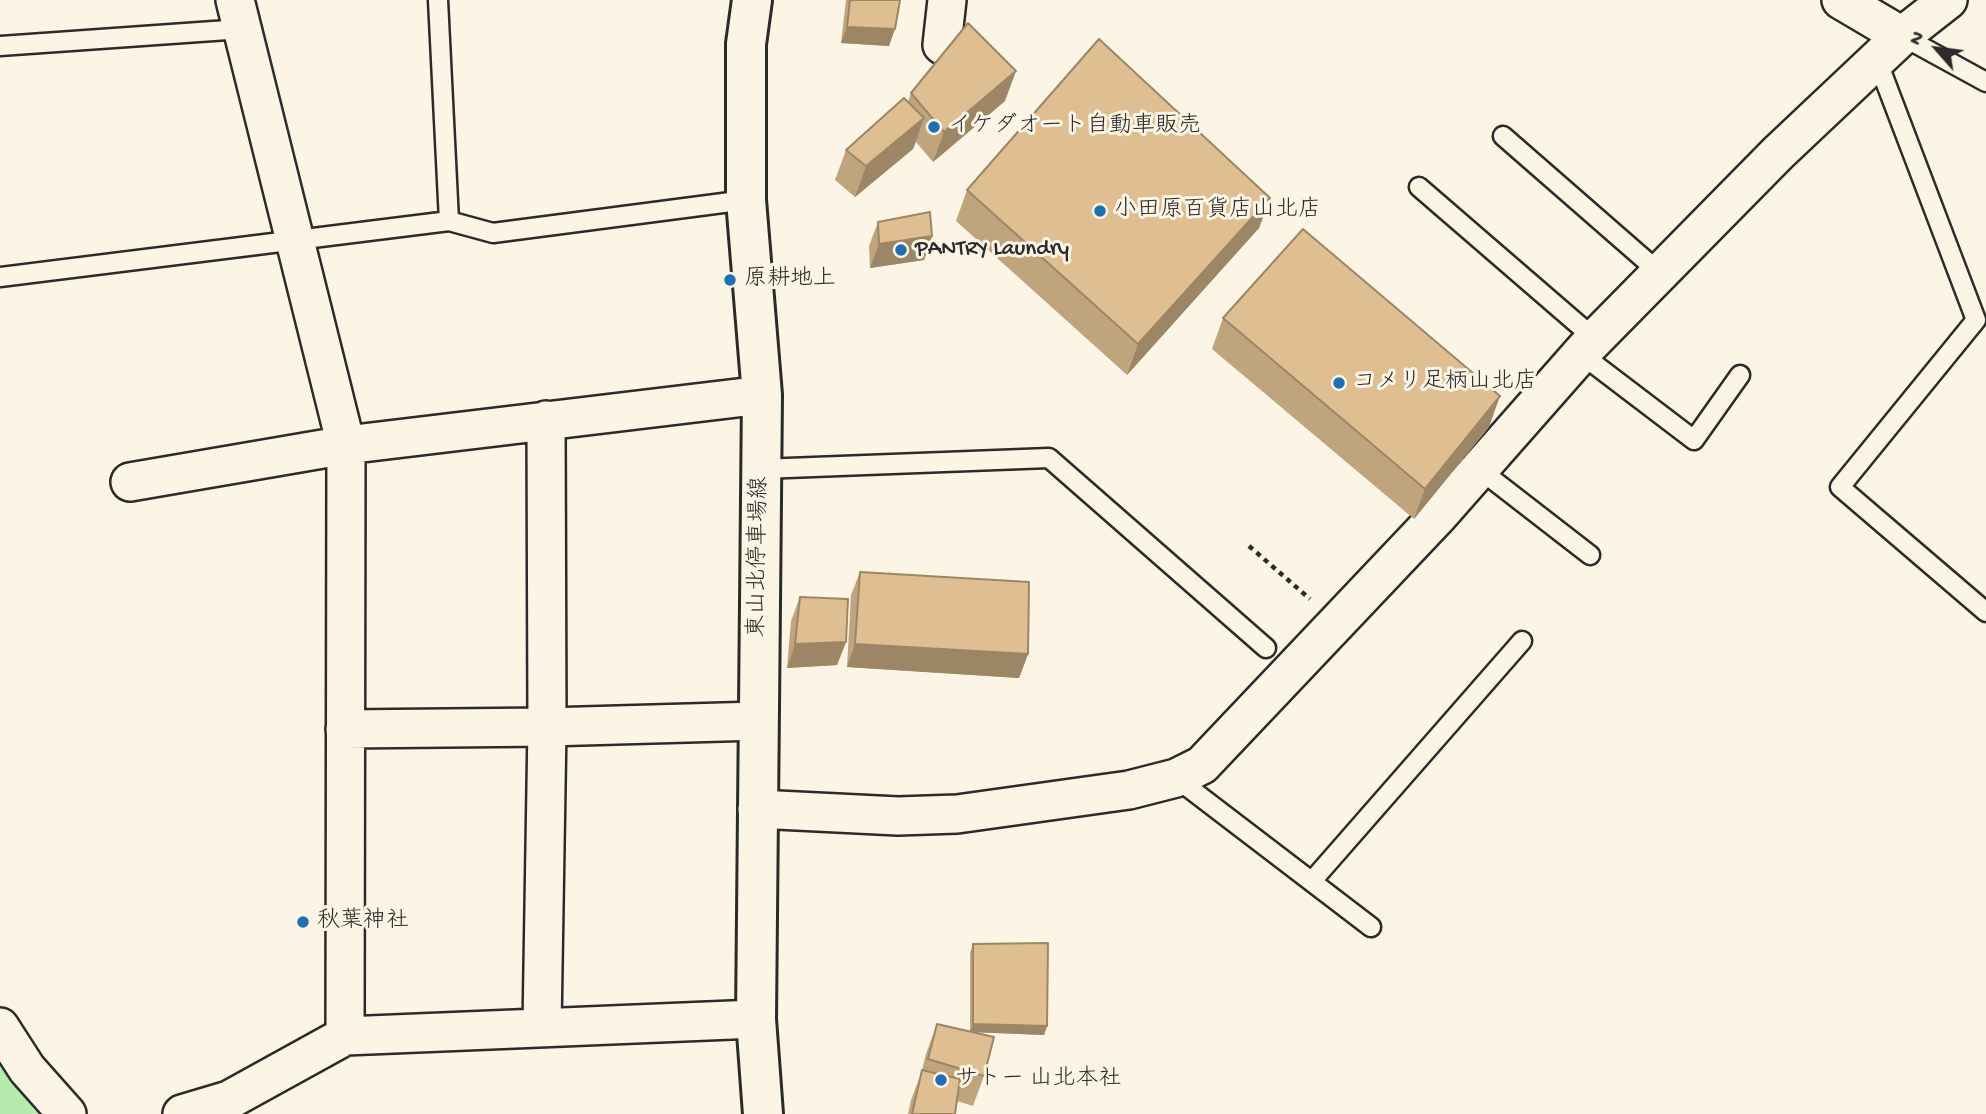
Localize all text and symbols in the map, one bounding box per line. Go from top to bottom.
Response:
north arrow [1902,14,1972,84]
text: N [1905,28,1931,50]
place label: イケダオート自動車販売 [948,113,1201,141]
marker: イケダオート自動車販売 [926,119,942,135]
place label: 小田原百貨店山北店 [1114,197,1321,225]
marker: 小田原百貨店山北店 [1092,203,1108,219]
place label: PANTRY Laundry [915,236,1069,264]
marker: PANTRY Laundry [893,242,909,258]
place label: 原耕地上 [744,266,836,294]
marker: 原耕地上 [722,272,738,288]
place label: コメリ足柄山北店 [1353,369,1537,397]
marker: コメリ足柄山北店 [1331,375,1347,391]
street label: 東山北停車場線 [745,476,775,638]
place label: 秋葉神社 [317,908,409,936]
marker: 秋葉神社 [295,914,311,930]
place label: サトー 山北本社 [955,1066,1121,1094]
marker: サトー 山北本社 [933,1072,949,1088]

